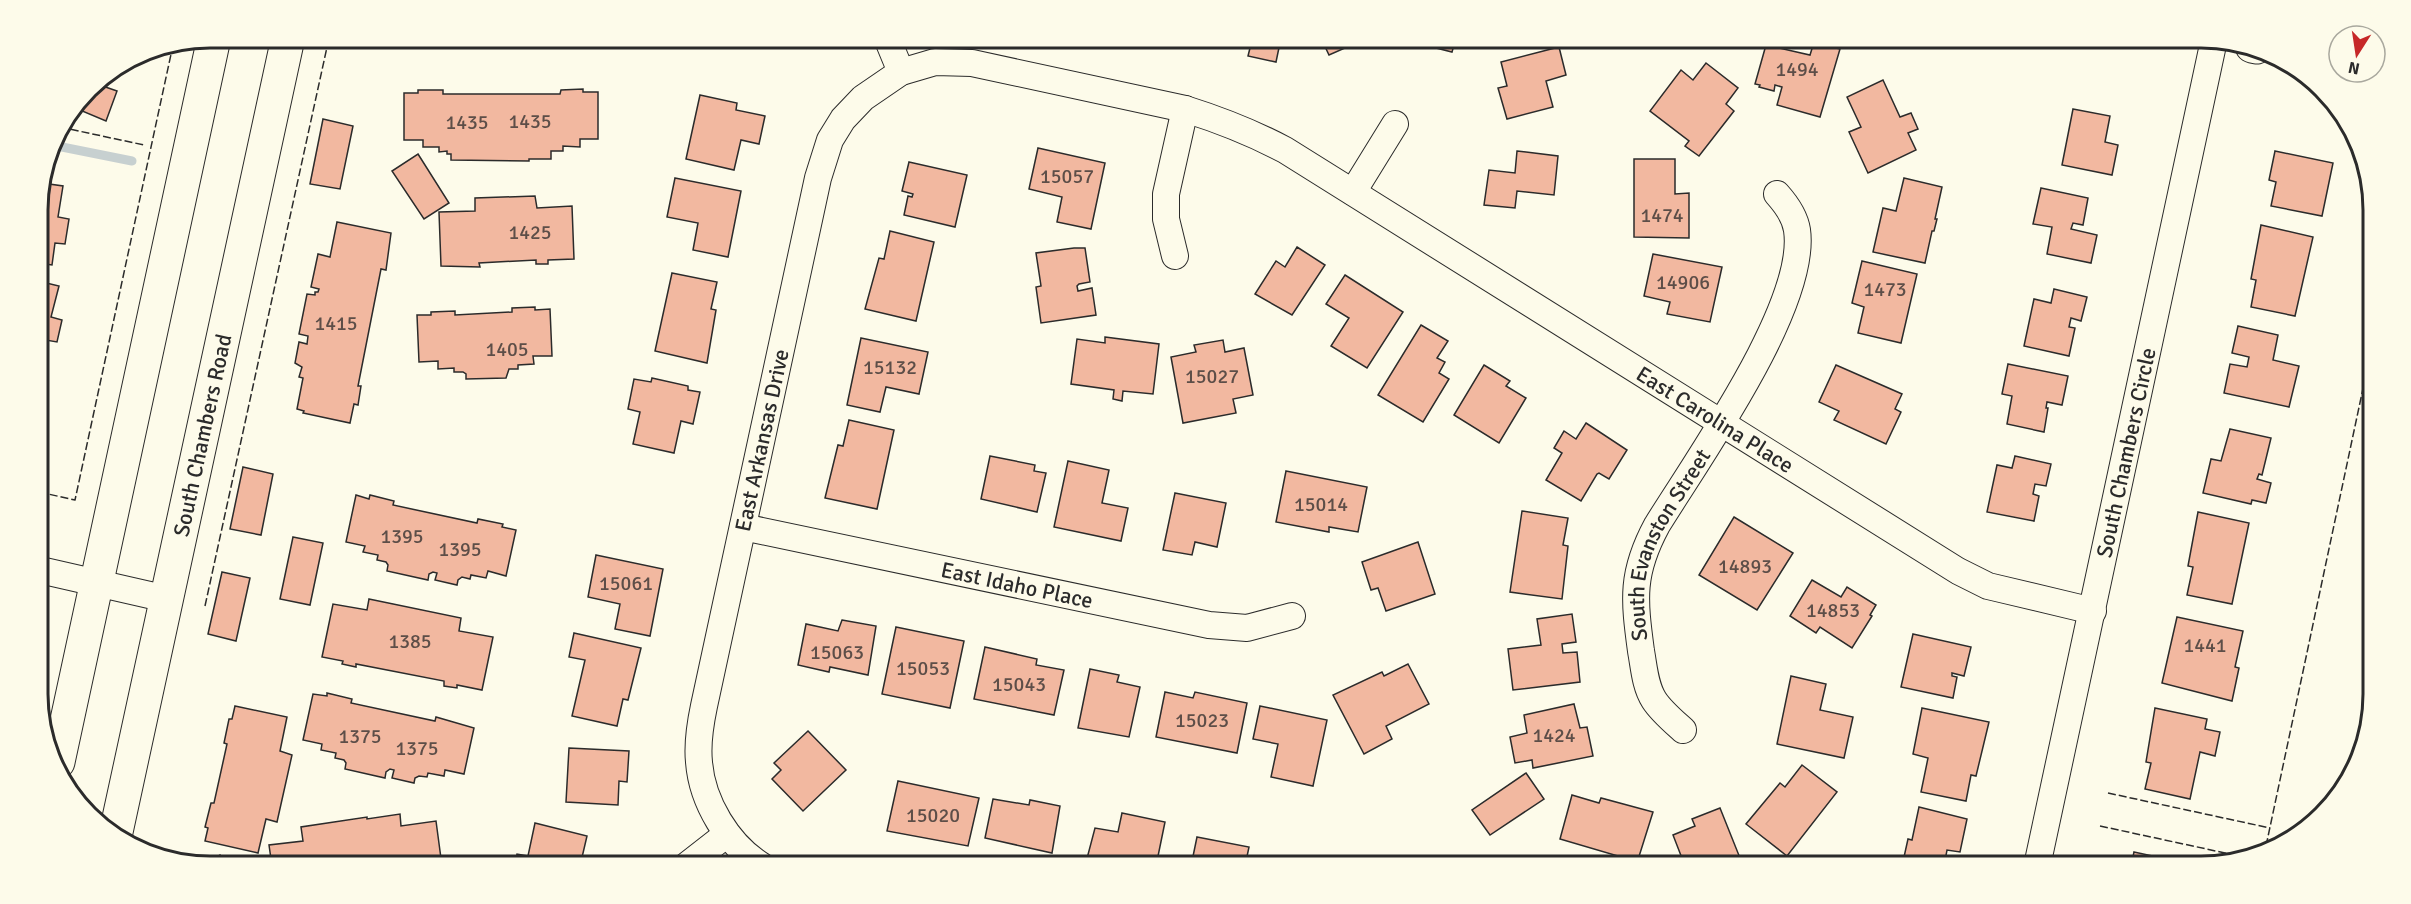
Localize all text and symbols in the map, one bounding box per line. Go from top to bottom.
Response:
north arrow [2327,24,2387,84]
house number: 1494 [1775,57,1819,82]
text: N [2347,57,2362,79]
house number: 1435 [508,109,552,134]
house number: 1435 [445,110,489,135]
house number: 15057 [1040,164,1094,189]
house number: 1474 [1640,203,1684,228]
house number: 1425 [508,220,552,245]
house number: 14906 [1656,270,1710,295]
house number: 1473 [1863,277,1907,302]
house number: 1415 [314,311,358,336]
street label: South Chambers Road [167,332,238,539]
house number: 1405 [485,337,529,362]
street label: South Chambers Circle [2090,345,2162,560]
street label: East Arkansas Drive [729,347,795,534]
house number: 15132 [863,355,917,380]
street label: East Carolina Place [1631,360,1799,479]
house number: 15027 [1185,364,1239,389]
street label: South Evanston Street [1623,444,1716,643]
house number: 15014 [1294,492,1348,517]
house number: 1395 [380,524,424,549]
house number: 1395 [438,537,482,562]
house number: 14893 [1718,554,1772,579]
street label: East Idaho Place [939,556,1095,614]
house number: 15061 [599,571,653,596]
house number: 14853 [1806,598,1860,623]
house number: 1385 [388,629,432,654]
house number: 1441 [2183,633,2227,658]
house number: 15063 [810,640,864,665]
house number: 15053 [896,656,950,681]
house number: 15043 [992,672,1046,697]
house number: 15023 [1175,708,1229,733]
house number: 1424 [1532,723,1576,748]
house number: 1375 [338,724,382,749]
house number: 1375 [395,736,439,761]
house number: 15020 [906,803,960,828]

